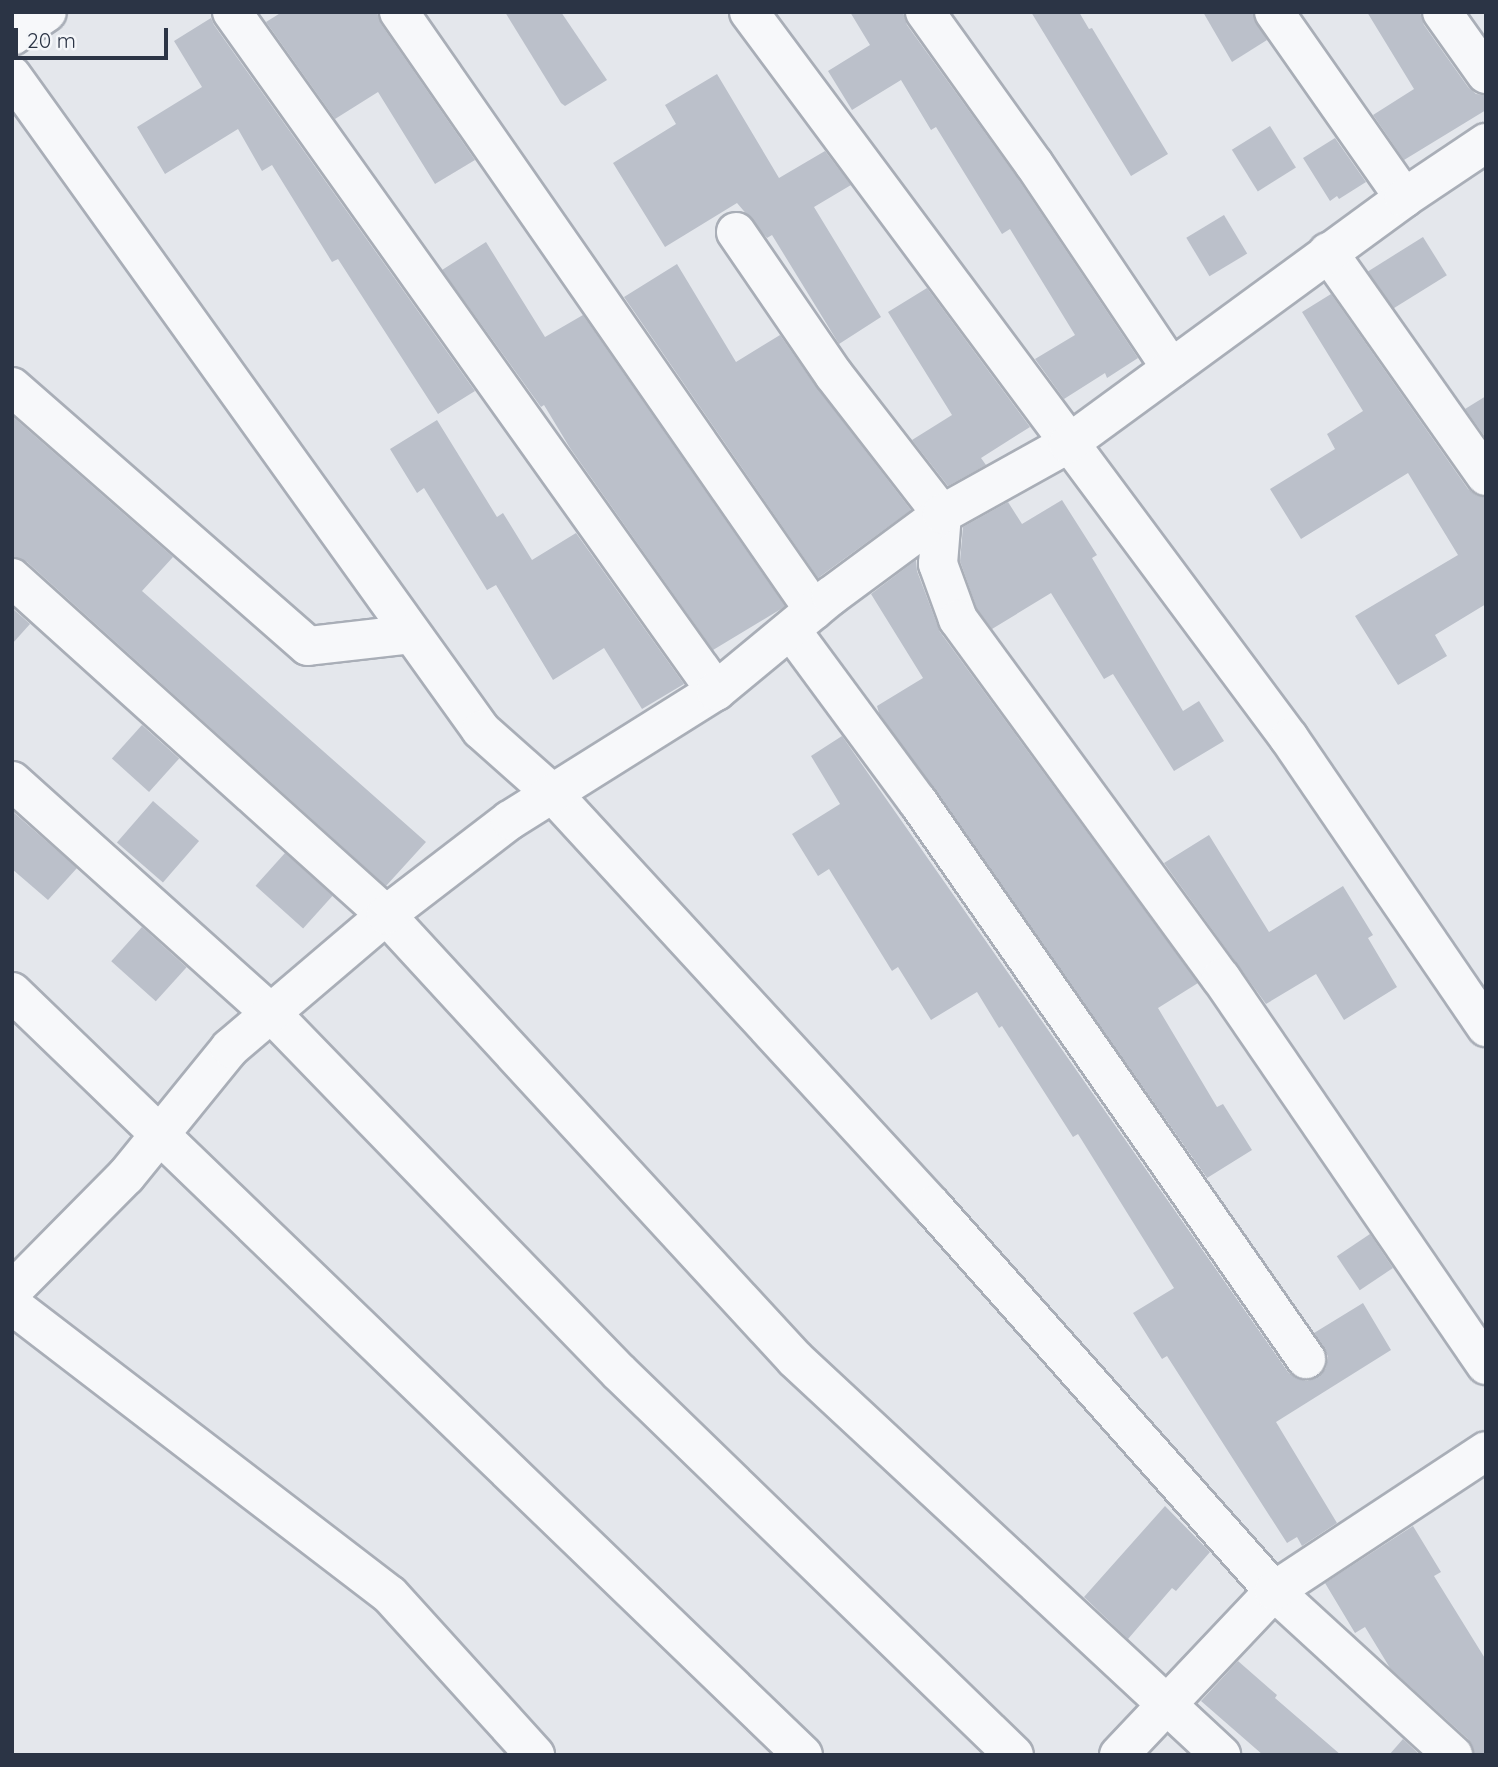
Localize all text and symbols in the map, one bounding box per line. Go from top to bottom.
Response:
scale bar [18,14,172,58]
text: 20 m [27,27,76,53]

